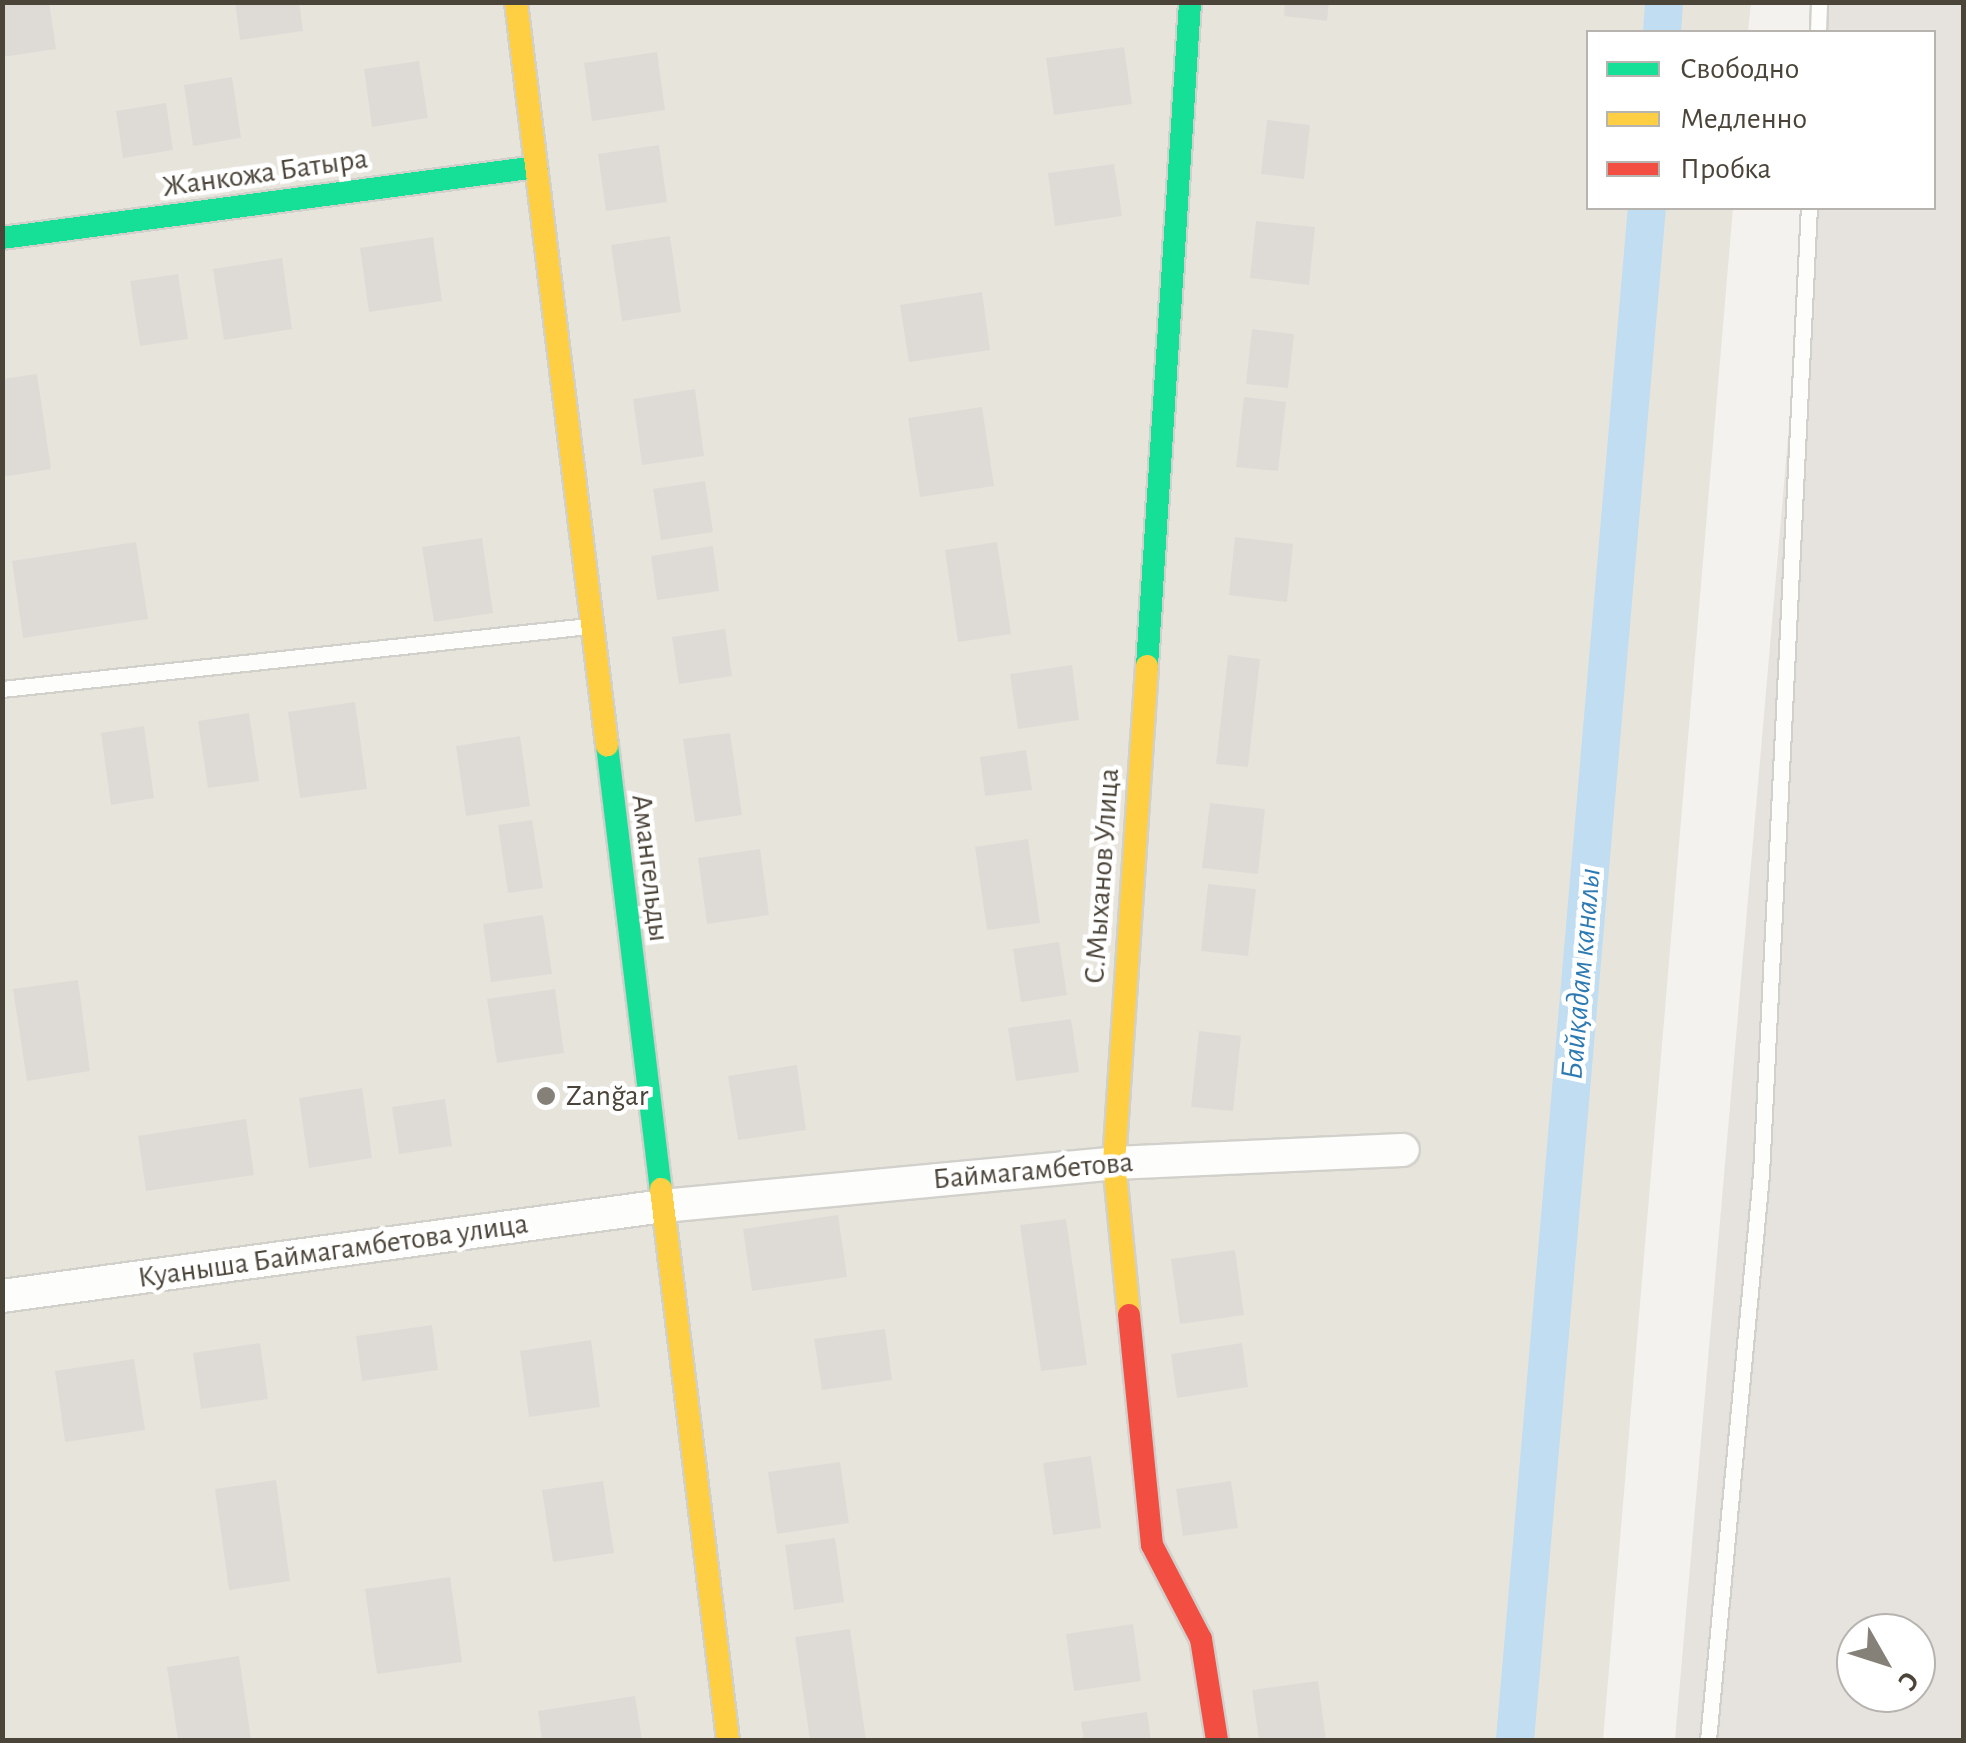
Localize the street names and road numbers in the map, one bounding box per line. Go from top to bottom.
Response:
street label: Жанкожа Батыра [160,141,370,205]
street label: С.Мыханов Улица [1077,767,1127,985]
street label: Амангельды [623,792,677,944]
street label: Баймагамбетова [931,1144,1135,1198]
street label: Куаныша Баймагамбетова улица [136,1206,530,1296]

